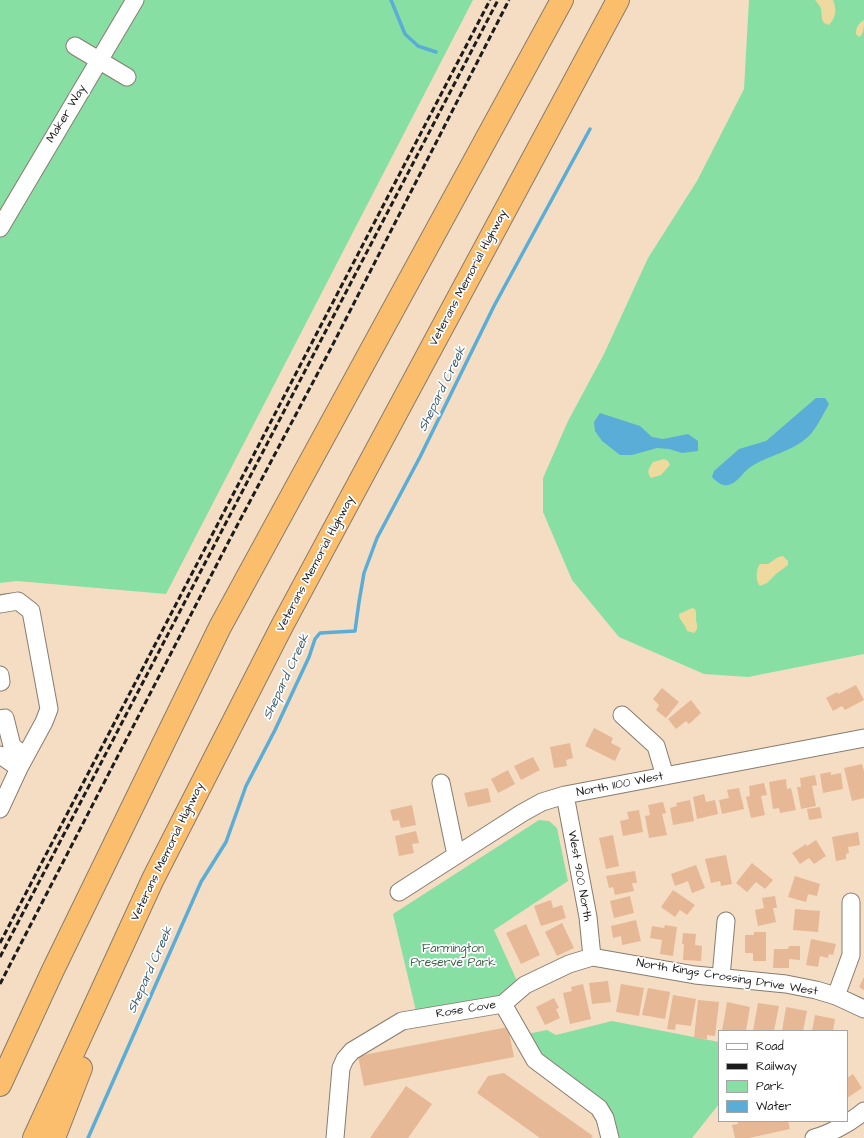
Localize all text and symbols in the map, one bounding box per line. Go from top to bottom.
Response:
street label: Maker Way [44,82,90,146]
street label: Veterans Memorial Highway [427,207,511,349]
water label: Shepard Creek [416,344,470,434]
street label: Veterans Memorial Highway [274,493,358,635]
water label: Shepard Creek [260,631,314,723]
street label: North 1100 West [575,770,665,800]
street label: Veterans Memorial Highway [128,780,208,924]
street label: West 900 North [564,829,594,923]
water label: Shepard Creek [125,924,177,1016]
park label: Farmington Preserve Park [410,942,496,970]
street label: North Kings Crossing Drive West [635,957,819,999]
street label: Rose Cove [435,998,497,1022]
legend [718,1030,848,1122]
text: Road [756,1038,784,1055]
text: Railway [756,1058,797,1075]
text: Park [756,1078,784,1095]
text: Water [756,1098,791,1115]

